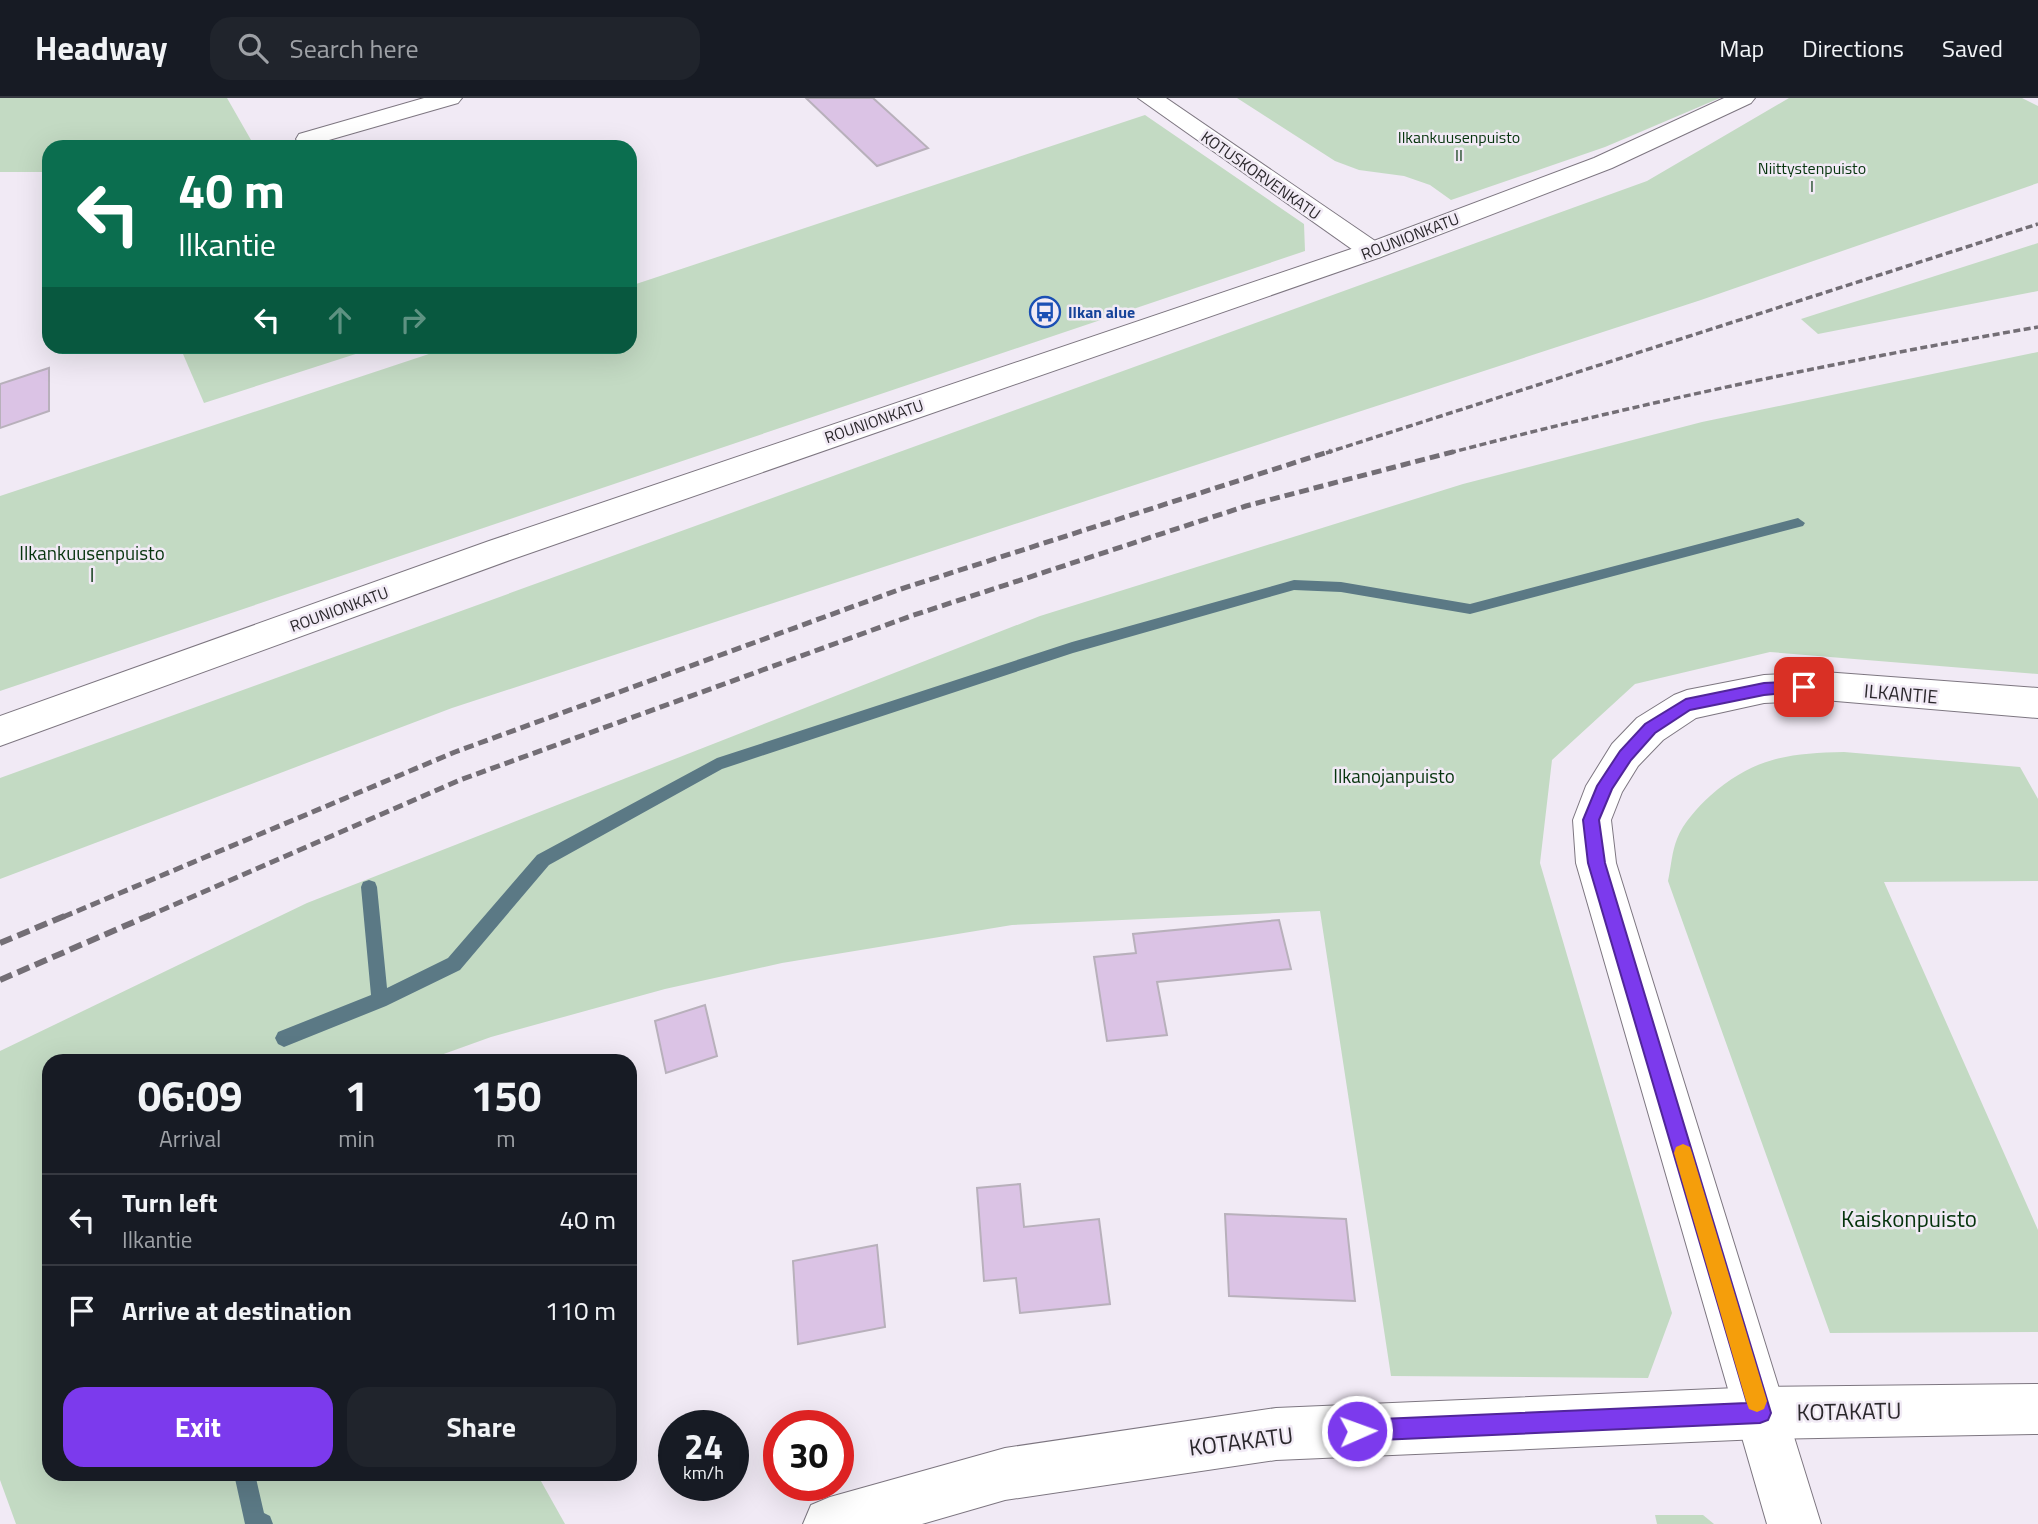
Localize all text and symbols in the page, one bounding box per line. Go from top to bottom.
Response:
search box [210,17,700,80]
text: Headway [35,23,168,73]
icon: search [234,29,272,67]
text: Search here [290,29,419,68]
text: Map [1719,30,1764,66]
text: Directions [1802,30,1904,66]
text: Saved [1942,30,2003,66]
street label: KOTUSKORVENKATU [1196,125,1326,225]
park label: Ilkankuusenpuisto II [1398,125,1520,167]
text: 40 m [178,152,285,227]
park label: Niittystenpuisto I [1758,156,1866,198]
icon: left [63,168,154,259]
street label: ROUNIONKATU [1357,206,1463,266]
text: Ilkantie [178,220,276,268]
bus stop icon: Ilkan alue [1028,295,1062,329]
place label: Ilkan alue [1068,300,1135,324]
icon: left [248,301,286,339]
icon: ahead [321,301,359,339]
icon: right [394,301,432,339]
street label: ROUNIONKATU [821,393,927,449]
park label: Ilkankuusenpuisto I [19,538,165,589]
street label: ROUNIONKATU [286,580,392,638]
pin [1774,657,1834,717]
icon: arrive [1785,668,1823,706]
street label: ILKANTIE [1863,675,1939,711]
park label: Ilkanojanpuisto [1333,761,1455,790]
text: 06:09 [138,1063,243,1127]
text: 1 [345,1063,368,1127]
text: 150 [471,1063,541,1127]
text: Arrival [159,1121,221,1156]
text: min [338,1121,375,1156]
text: m [496,1121,516,1156]
text: Turn left [122,1183,217,1222]
text: 40 m [559,1200,616,1239]
icon: left [63,1201,101,1239]
park label: Kaiskonpuisto [1841,1201,1977,1236]
text: Ilkantie [122,1222,192,1257]
text: Arrive at destination [122,1291,352,1330]
text: 110 m [545,1291,616,1330]
icon: arrive [63,1292,101,1330]
button: Exit [63,1387,333,1467]
button: Share [347,1387,616,1467]
street label: KOTAKATU [1796,1393,1902,1429]
position arrow [1320,1394,1394,1468]
speed limit sign: 30 [763,1410,854,1501]
street label: KOTAKATU [1187,1417,1295,1465]
text: 24 [684,1419,723,1473]
text: km/h [683,1459,724,1486]

